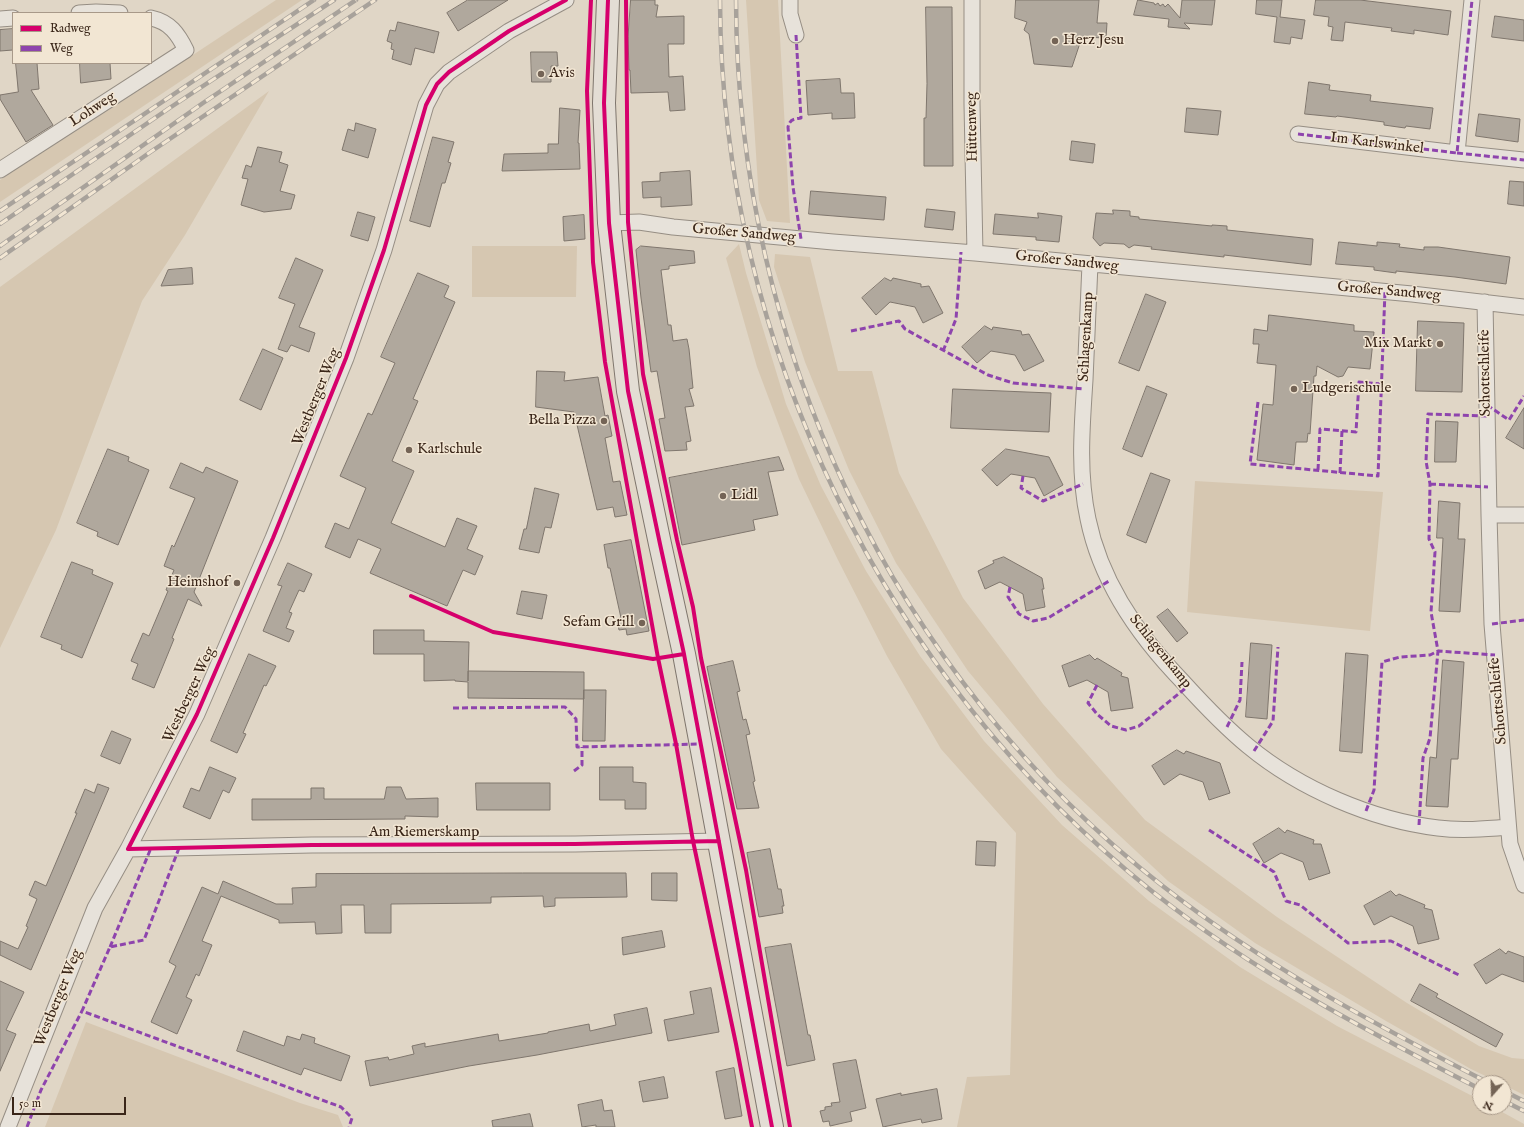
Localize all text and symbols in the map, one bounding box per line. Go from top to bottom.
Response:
legend [12,12,152,64]
text: Radweg [50,21,90,36]
place label: Herz Jesu [1063,32,1124,50]
marker: Herz Jesu [1050,36,1060,46]
text: Weg [50,41,73,56]
place label: Avis [549,65,575,83]
marker: Avis [536,69,546,79]
street label: Lohweg [67,88,119,132]
street label: Hüttenweg [963,92,983,162]
street label: Im Karlswinkel [1329,129,1425,159]
street label: Großer Sandweg [692,221,796,247]
street label: Großer Sandweg [1014,248,1120,276]
street label: Großer Sandweg [1337,279,1441,305]
street label: Schlagenkamp [1076,292,1098,382]
street label: Schottschleife [1476,329,1496,417]
place label: Mix Markt [1364,335,1432,353]
marker: Mix Markt [1435,339,1445,349]
street label: Westberger Weg [289,346,345,448]
place label: Ludgerischule [1302,380,1391,398]
marker: Ludgerischule [1289,384,1299,394]
place label: Bella Pizza [528,412,596,430]
marker: Bella Pizza [599,416,609,426]
place label: Karlschule [417,441,482,459]
marker: Karlschule [404,445,414,455]
place label: Lidl [731,487,758,505]
marker: Lidl [718,491,728,501]
place label: Heimshof [167,574,229,592]
marker: Heimshof [232,578,242,588]
street label: Schlagenkamp [1125,611,1195,693]
place label: Sefam Grill [563,614,634,632]
marker: Sefam Grill [637,618,647,628]
street label: Westberger Weg [160,644,220,746]
street label: Schottschleife [1486,657,1512,745]
street label: Am Riemerskamp [369,824,479,842]
street label: Westberger Weg [31,947,87,1049]
north arrow [1472,1075,1512,1115]
scale bar [14,1089,128,1115]
text: 50 m [19,1096,41,1111]
text: N [1481,1097,1495,1114]

